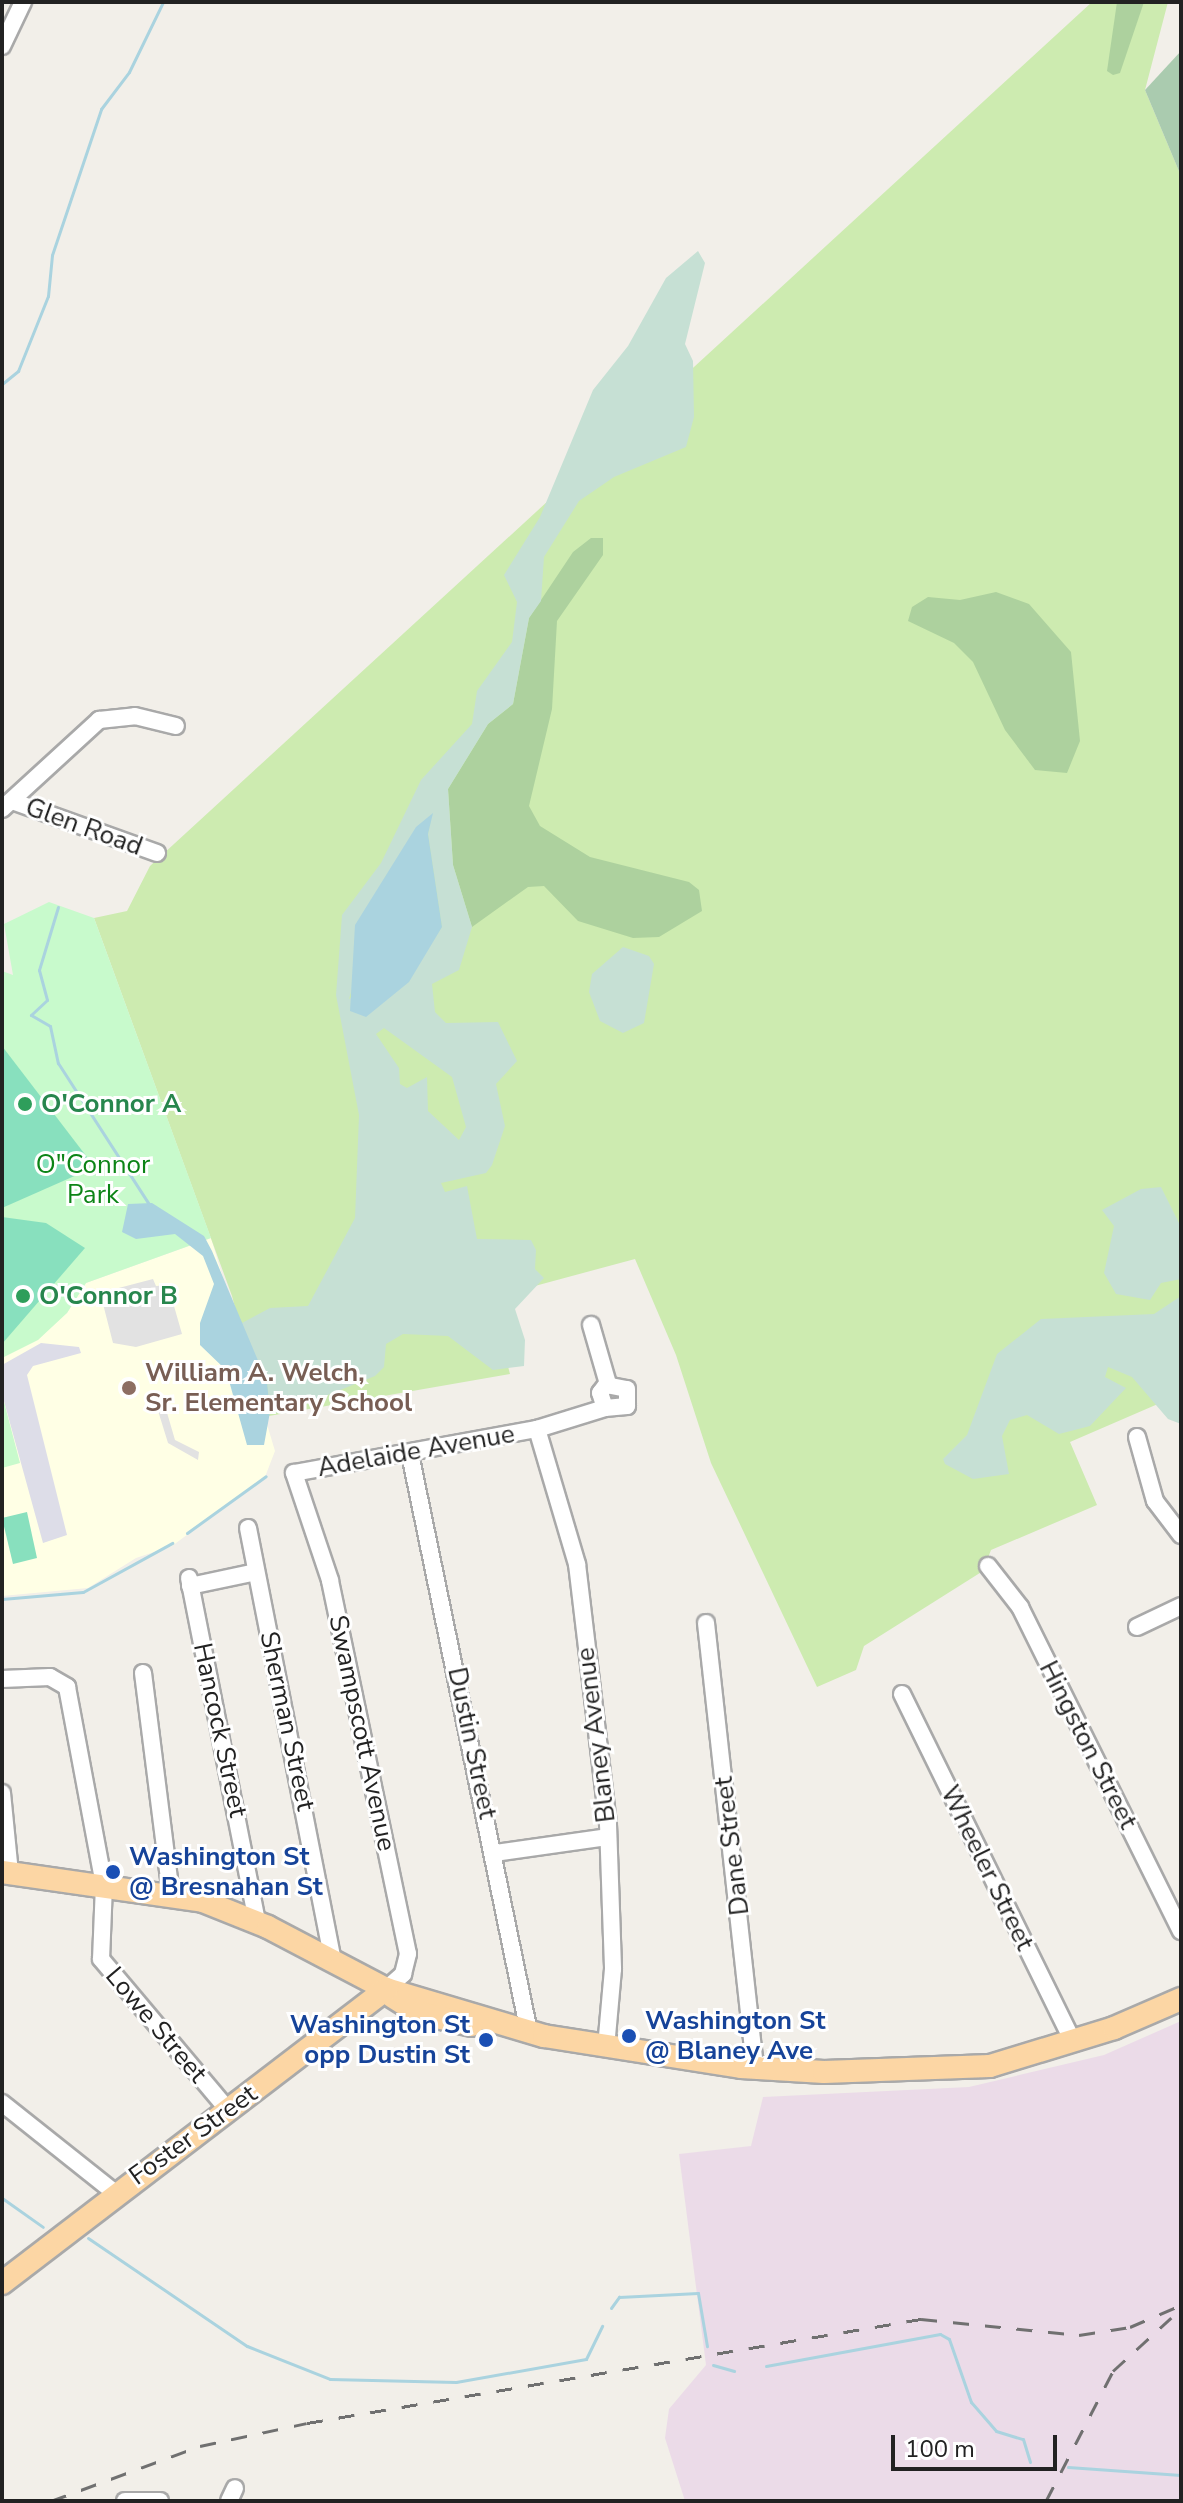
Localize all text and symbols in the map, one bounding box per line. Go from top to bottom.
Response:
street label: Glen Road [21,791,147,863]
place label: O'Connor A [41,1088,181,1120]
marker: O'Connor A [16,1095,34,1113]
park label: O"Connor Park [36,1149,150,1210]
place label: O'Connor B [39,1280,178,1312]
marker: O'Connor B [14,1287,32,1305]
place label: William A. Welch, Sr. Elementary School [145,1357,412,1418]
marker: William A. Welch, Sr. Elementary School [120,1379,138,1397]
street label: Adelaide Avenue [315,1418,517,1484]
street label: Swampscott Avenue [322,1612,402,1854]
street label: Sherman Street [253,1629,321,1813]
street label: Hancock Street [186,1640,254,1820]
street label: Blaney Avenue [570,1646,622,1824]
street label: Hingston Street [1032,1656,1144,1834]
street label: Dustin Street [441,1665,503,1821]
street label: Dane Street [708,1775,756,1917]
street label: Wheeler Street [934,1781,1040,1955]
place label: Washington St @ Bresnahan St [129,1841,323,1902]
marker: Washington St @ Bresnahan St [104,1863,122,1881]
street label: Lowe Street [99,1961,213,2089]
place label: Washington St @ Blaney Ave [645,2005,825,2066]
place label: Washington St opp Dustin St [290,2009,470,2070]
marker: Washington St @ Blaney Ave [620,2027,638,2045]
marker: Washington St opp Dustin St [477,2031,495,2049]
street label: Foster Street [123,2078,263,2192]
scale bar [895,2419,1061,2469]
text: 100 m [905,2433,975,2465]

